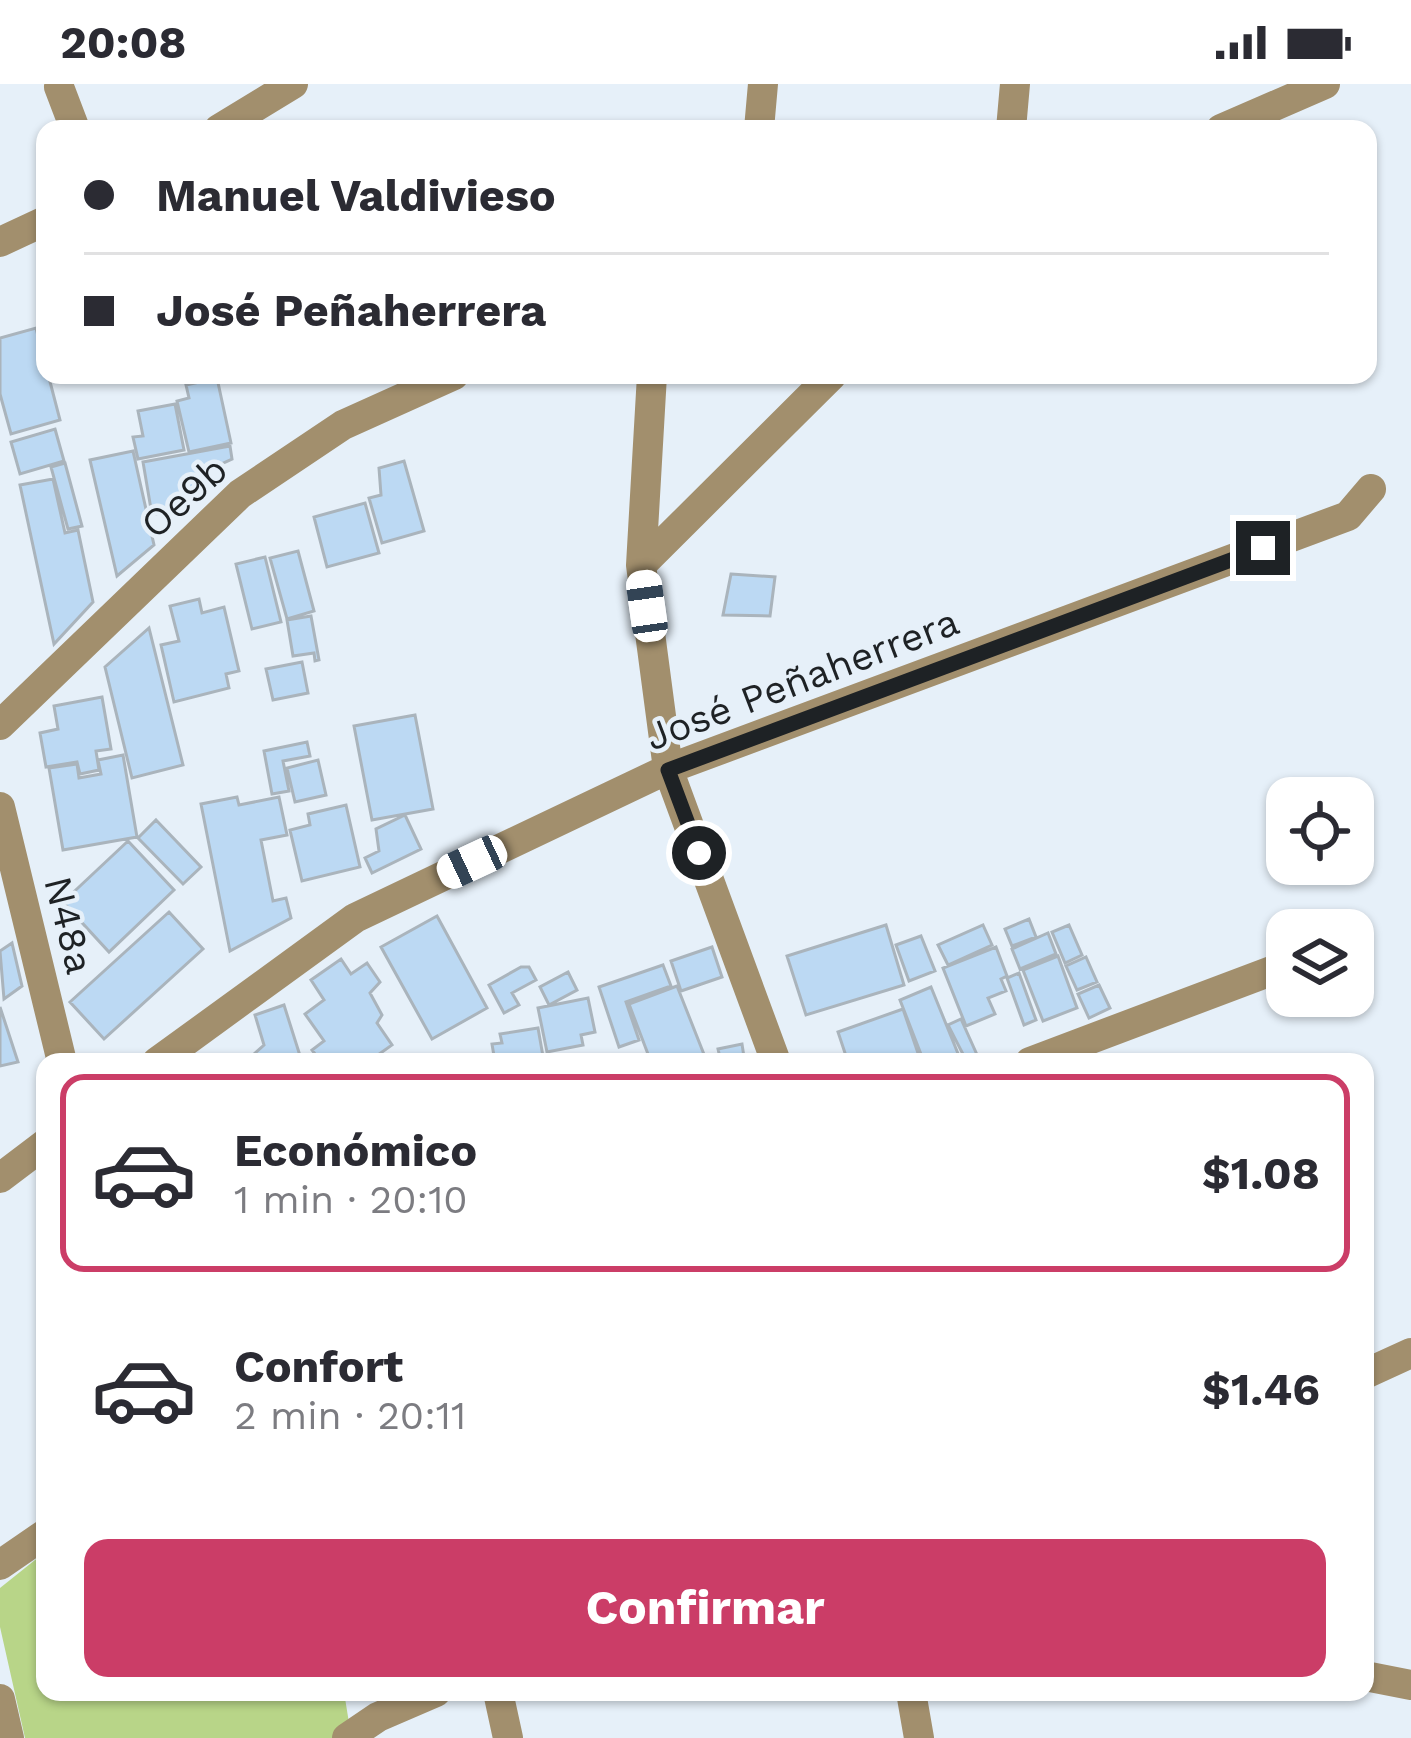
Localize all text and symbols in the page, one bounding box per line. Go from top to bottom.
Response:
text: 20:08 [60,16,187,69]
text: Manuel Valdivieso [156,169,556,222]
text: José Peñaherrera [156,284,546,337]
street label: Oe9b [132,447,236,547]
route end [1236,521,1290,575]
car [624,568,670,644]
street label: José Peñaherrera [639,599,965,759]
map controls [1266,777,1374,1017]
button: locate [1266,777,1374,885]
route start [672,826,726,880]
car [432,830,512,894]
street label: N48a [35,872,103,978]
button: layers [1266,909,1374,1017]
icon: car [90,1119,198,1227]
text: Económico [234,1124,477,1177]
text: $1.08 [1202,1147,1320,1200]
text: 1 min · 20:10 [234,1177,468,1222]
icon: car [90,1335,198,1443]
text: Confort [234,1340,403,1393]
text: $1.46 [1202,1363,1320,1416]
text: 2 min · 20:11 [234,1393,466,1438]
button: Confirmar [84,1539,1326,1677]

